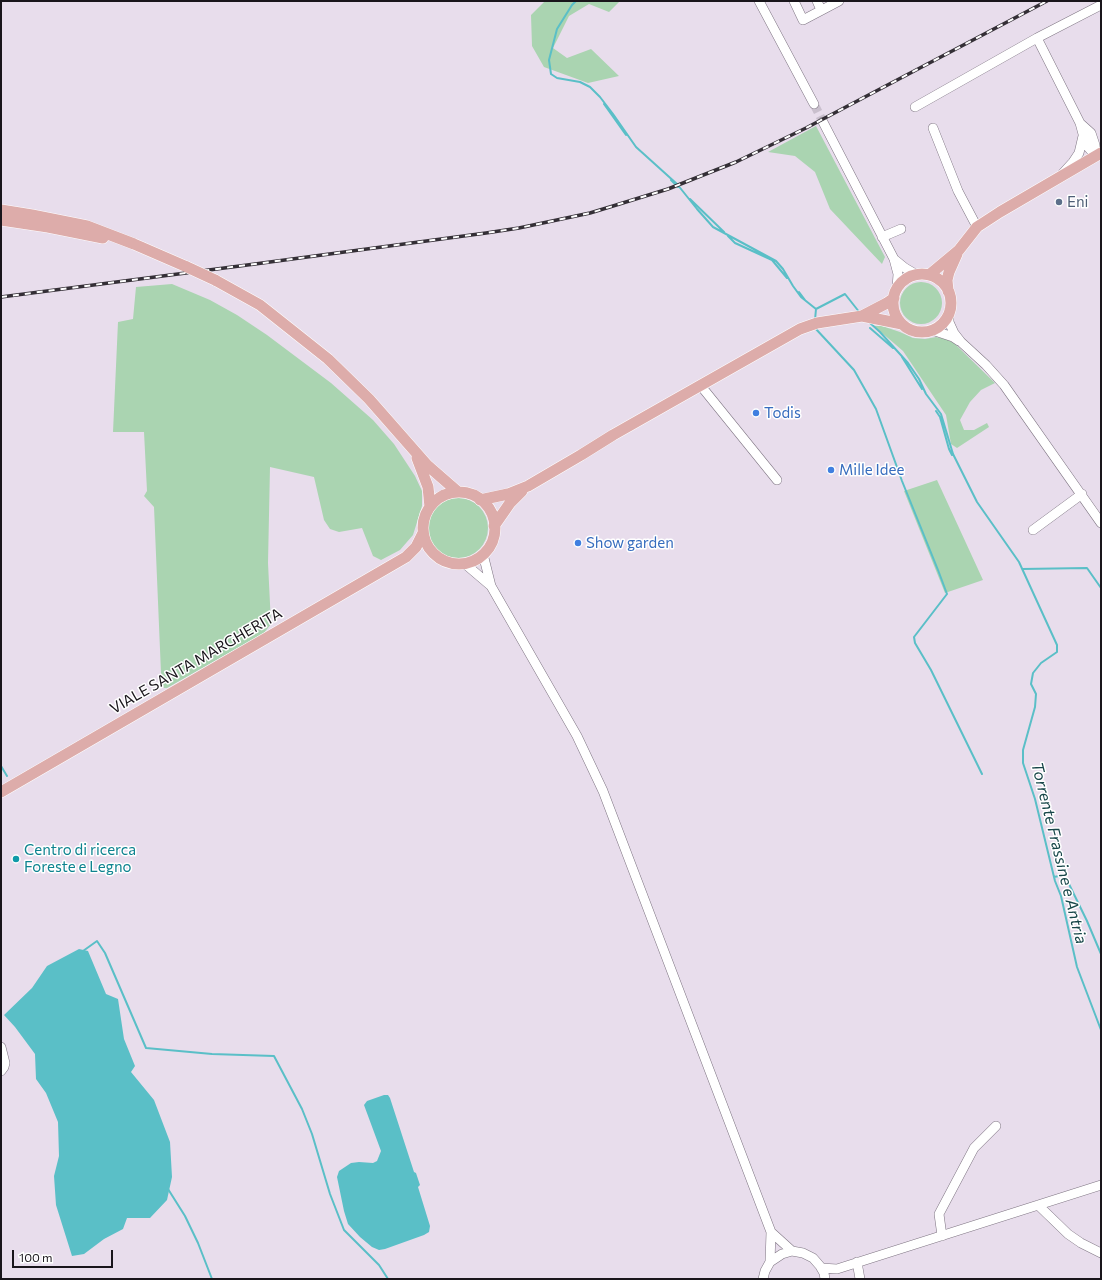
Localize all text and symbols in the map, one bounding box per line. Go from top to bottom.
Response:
place label: Eni [1067,193,1088,211]
marker: Eni [1054,197,1064,207]
place label: Todis [764,404,801,422]
marker: Todis [751,408,761,418]
place label: Mille Idee [839,461,904,479]
marker: Mille Idee [826,465,836,475]
place label: Show garden [586,534,674,552]
marker: Show garden [573,538,583,548]
street label: VIALE SANTA MARGHERITA [107,604,285,718]
water label: Torrente Frassine e Antria [1027,760,1091,946]
place label: Centro di ricerca Foreste e Legno [24,841,136,876]
marker: Centro di ricerca Foreste e Legno [11,854,21,864]
scale bar [14,1242,115,1268]
text: 100 m [19,1250,53,1264]

